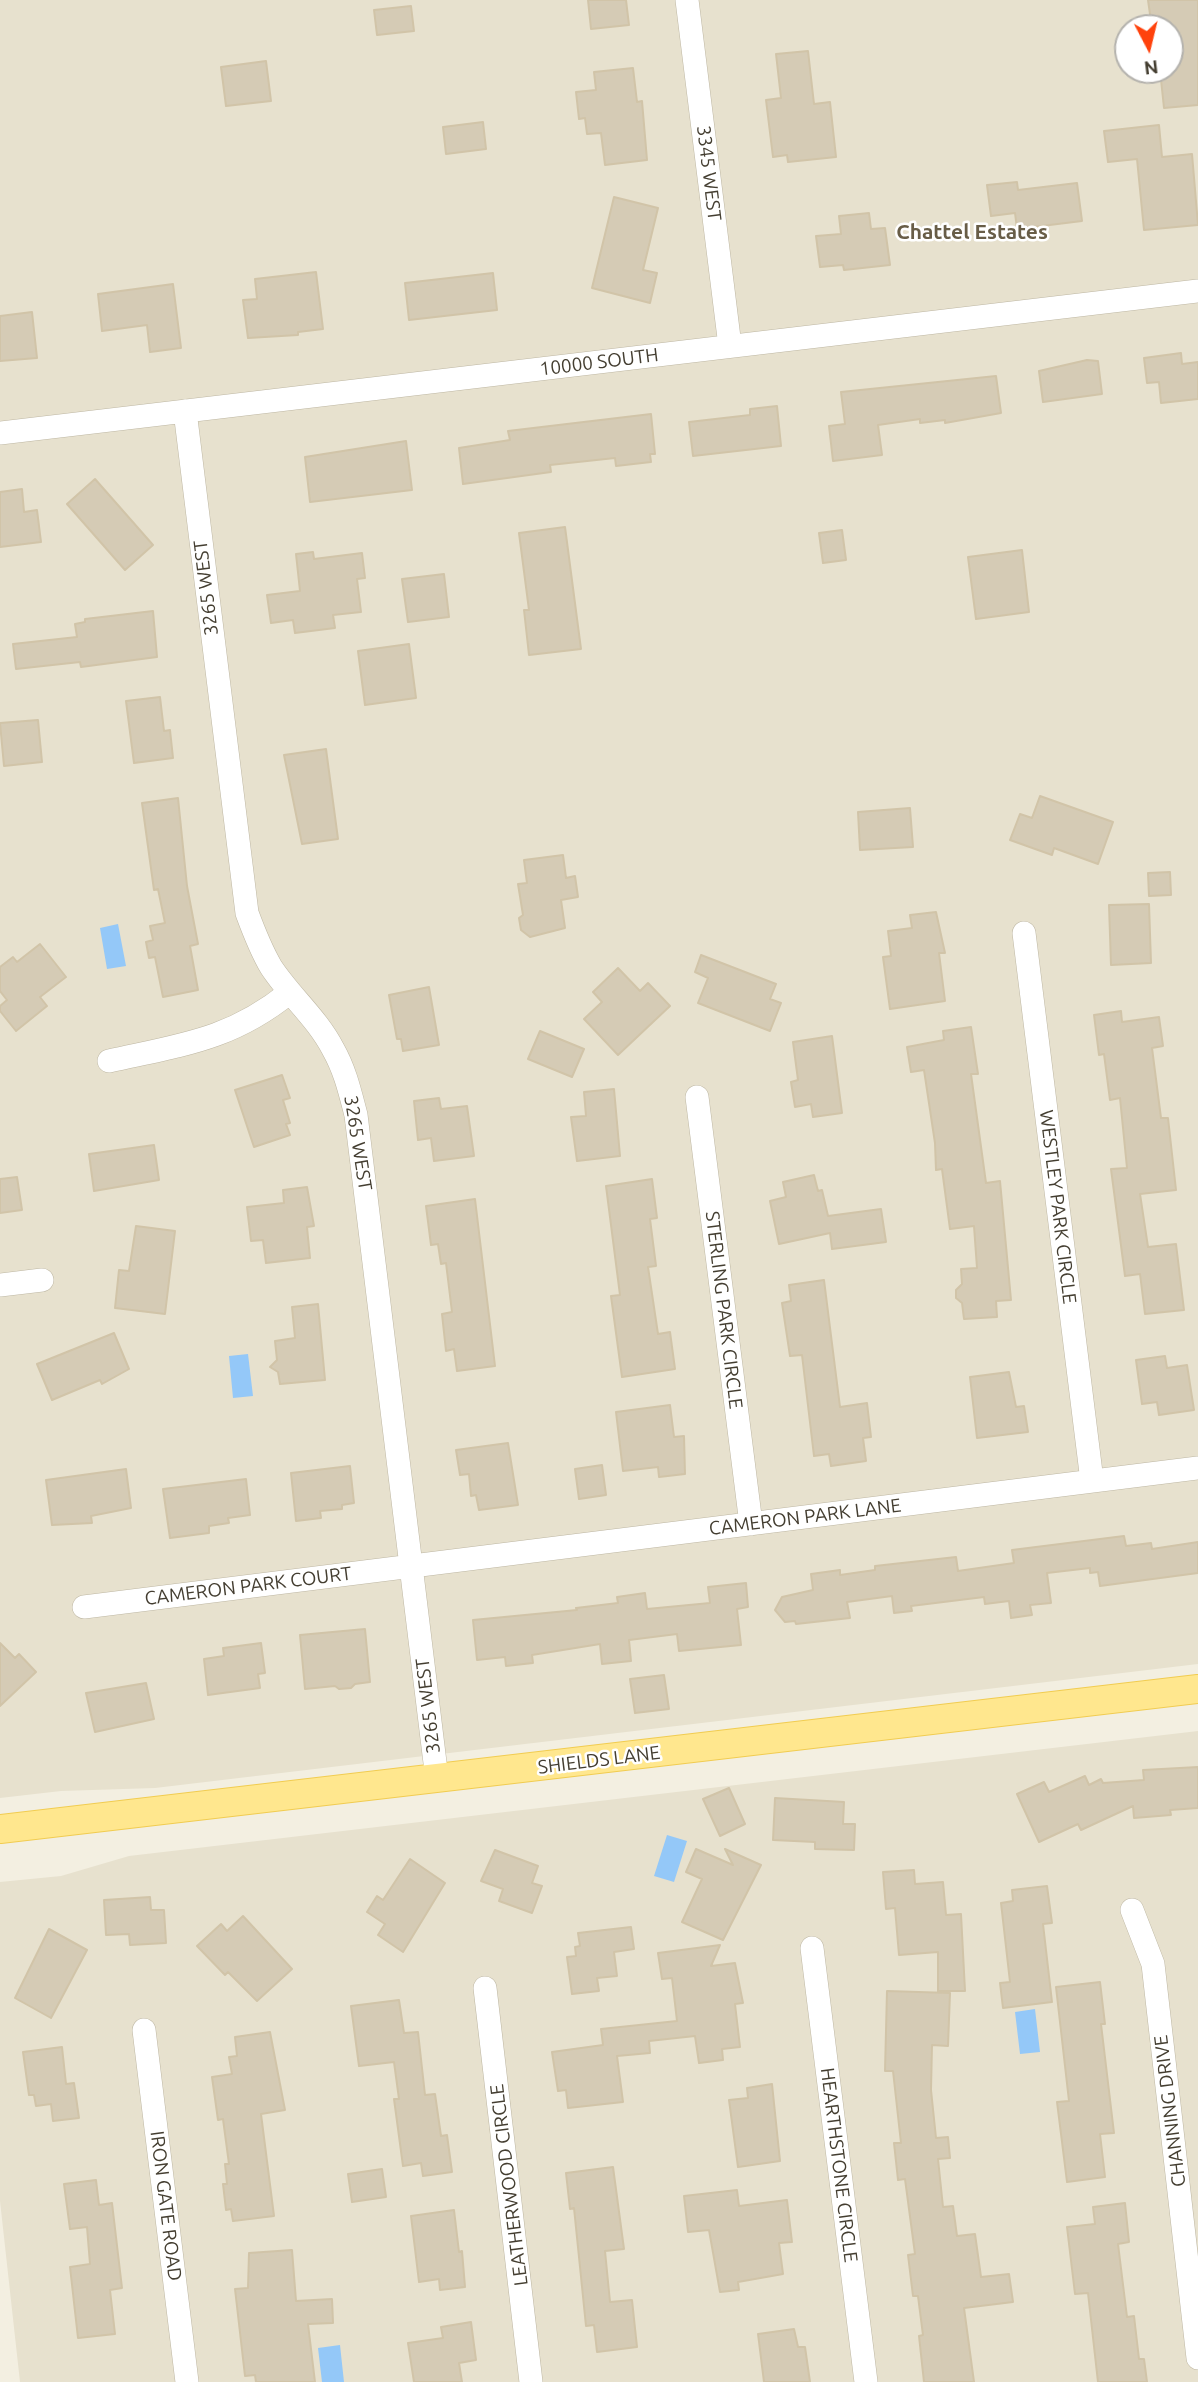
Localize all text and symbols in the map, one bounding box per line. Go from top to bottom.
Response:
north arrow [1114,14,1184,84]
text: N [1143,56,1160,80]
street label: 3345 WEST [692,124,726,222]
district label: Chattel Estates [896,219,1048,245]
street label: 10000 SOUTH [538,343,660,381]
street label: 3265 WEST [189,539,223,637]
street label: 3265 WEST [339,1094,377,1192]
street label: WESTLEY PARK CIRCLE [1035,1109,1081,1305]
street label: STERLING PARK CIRCLE [701,1210,747,1410]
street label: CAMERON PARK LANE [708,1494,902,1540]
street label: CAMERON PARK COURT [143,1562,353,1610]
street label: 3265 WEST [411,1657,445,1755]
street label: SHIELDS LANE [537,1741,661,1779]
street label: CHANNING DRIVE [1149,2034,1191,2188]
street label: HEARTHSTONE CIRCLE [816,2066,862,2264]
street label: LEATHERWOOD CIRCLE [485,2083,533,2287]
street label: IRON GATE ROAD [145,2130,187,2282]

